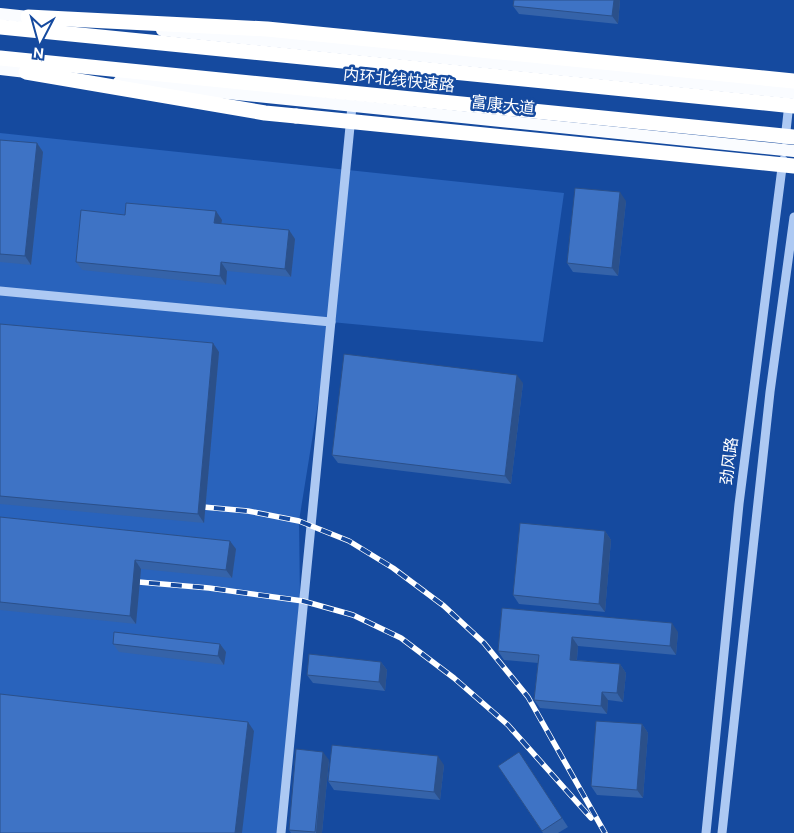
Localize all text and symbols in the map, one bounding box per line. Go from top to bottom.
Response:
north arrow [15,15,65,65]
text: N [32,44,45,61]
street label: 内环北线快速路 [342,65,456,95]
street label: 富康大道 [470,92,536,118]
street label: 劲风路 [717,436,741,486]

